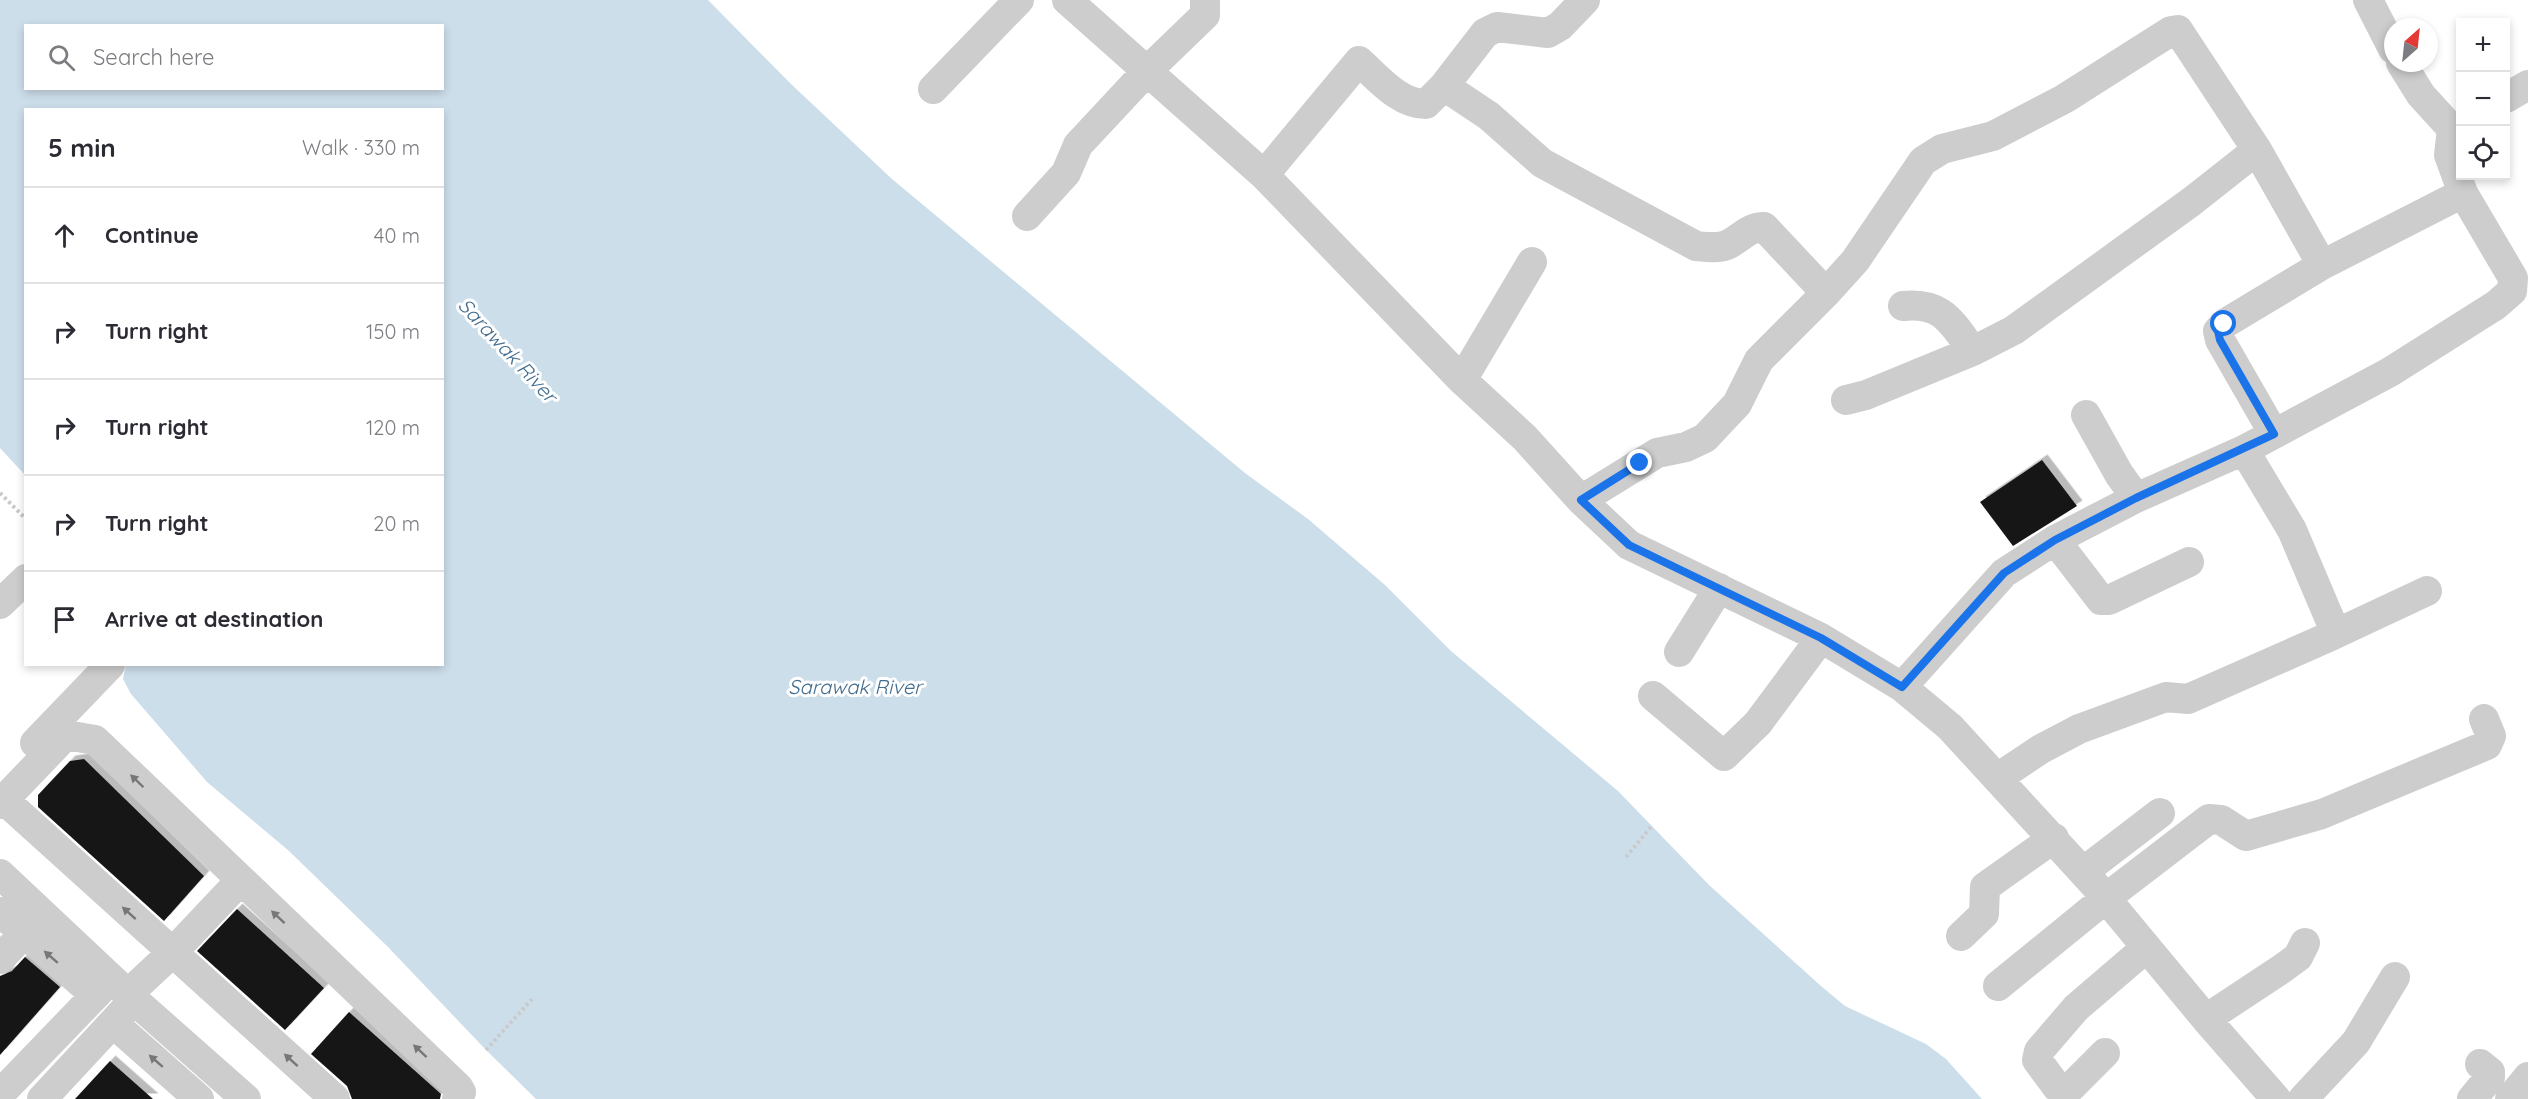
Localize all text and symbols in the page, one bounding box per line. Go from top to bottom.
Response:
north arrow [2384,18,2438,72]
map controls [2456,18,2510,180]
button: + [2456,18,2510,72]
search box [24,24,444,90]
icon: search [45,41,78,74]
text: Search here [93,43,214,71]
button: − [2456,72,2510,126]
button: locate [2456,126,2510,180]
text: 5 min [48,131,116,164]
text: Walk · 330 m [302,135,420,160]
icon: ahead [48,219,81,252]
text: Continue [105,221,199,249]
text: 40 m [374,223,420,248]
water label: Sarawak River [453,293,564,409]
route start [2210,310,2236,336]
icon: right [48,315,81,348]
text: Turn right [105,317,209,345]
text: 150 m [366,319,420,344]
icon: right [48,411,81,444]
text: Turn right [105,413,209,441]
text: 120 m [366,415,420,440]
route end [1626,449,1652,475]
icon: right [48,507,81,540]
text: Turn right [105,509,209,537]
text: 20 m [373,511,420,536]
icon: arrive [48,603,81,636]
text: Arrive at destination [105,605,323,633]
water label: Sarawak River [788,674,924,699]
one-way arrow [131,775,145,789]
one-way arrow [122,906,137,920]
one-way arrow [271,910,285,924]
one-way arrow [44,951,59,964]
one-way arrow [413,1044,427,1058]
one-way arrow [284,1053,299,1067]
one-way arrow [148,1054,163,1068]

